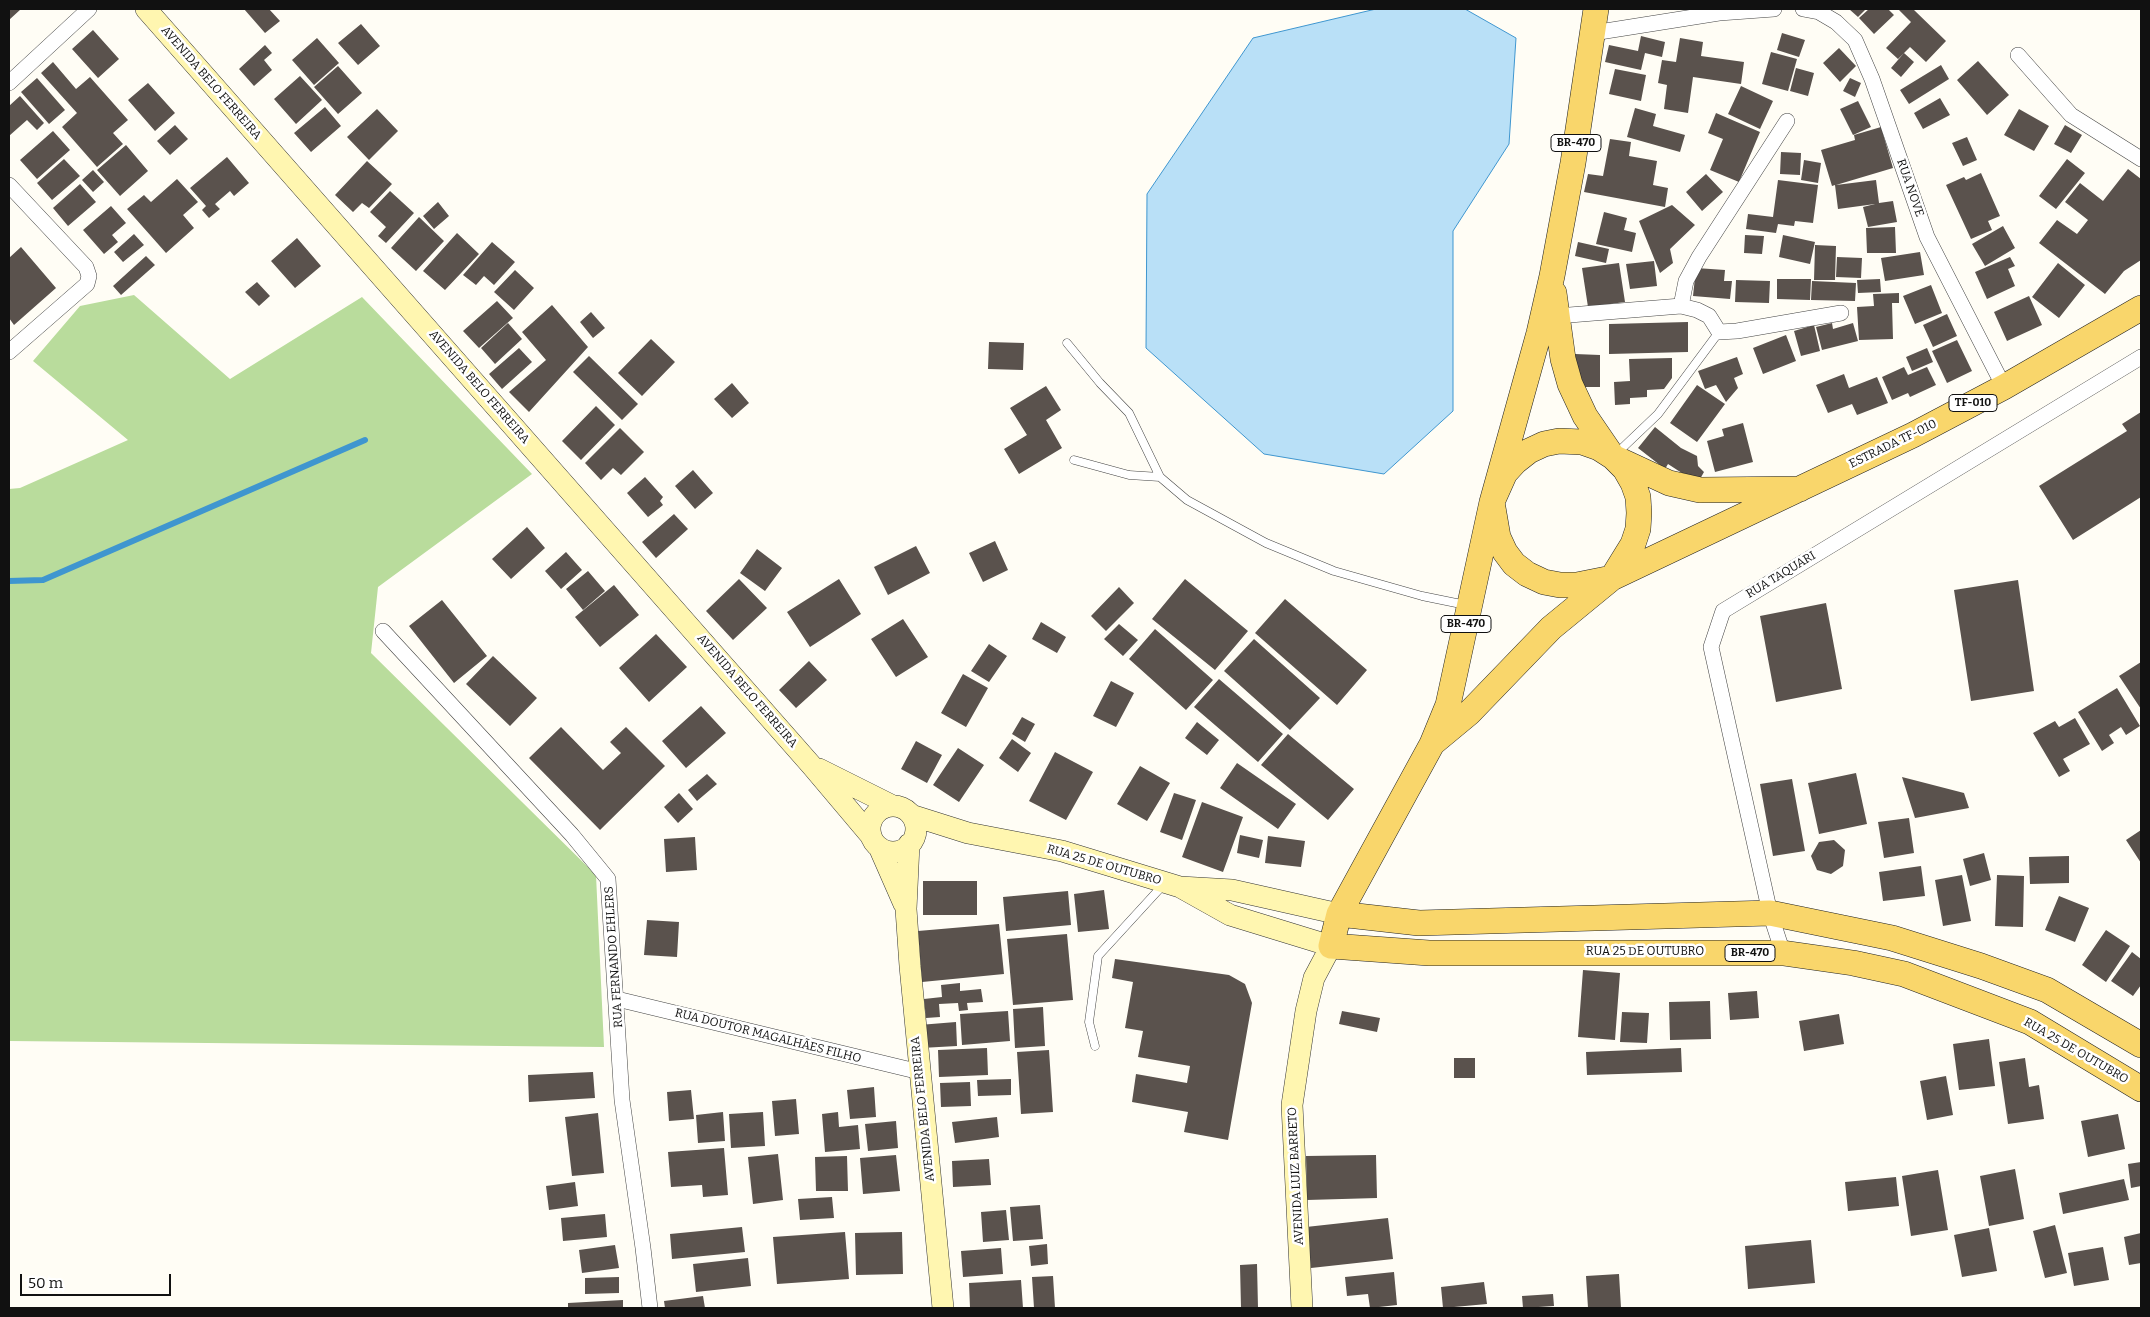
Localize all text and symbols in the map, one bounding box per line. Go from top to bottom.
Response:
street label: AVENIDA BELO FERREIRA [158,23,264,143]
road number: BR-470 [1551,134,1601,152]
street label: RUA NOVE [1893,157,1927,219]
street label: AVENIDA BELO FERREIRA [426,327,532,447]
road number: TF-010 [1949,394,1997,412]
street label: ESTRADA TF-010 [1847,417,1939,471]
street label: RUA TAQUARI [1744,549,1818,601]
road number: BR-470 [1441,616,1491,632]
street label: AVENIDA BELO FERREIRA [694,631,800,751]
street label: RUA 25 DE OUTUBRO [1045,842,1163,888]
street label: RUA FERNANDO EHLERS [602,886,626,1028]
road number: BR-470 [1725,944,1775,961]
street label: RUA 25 DE OUTUBRO [1586,945,1704,959]
street label: RUA DOUTOR MAGALHÃES FILHO [673,1006,863,1066]
street label: RUA 25 DE OUTUBRO [2021,1015,2131,1087]
street label: AVENIDA BELO FERREIRA [908,1036,938,1182]
street label: AVENIDA LUIZ BARRETO [1285,1107,1307,1245]
scale bar [22,1264,174,1296]
text: 50 m [28,1274,63,1292]

